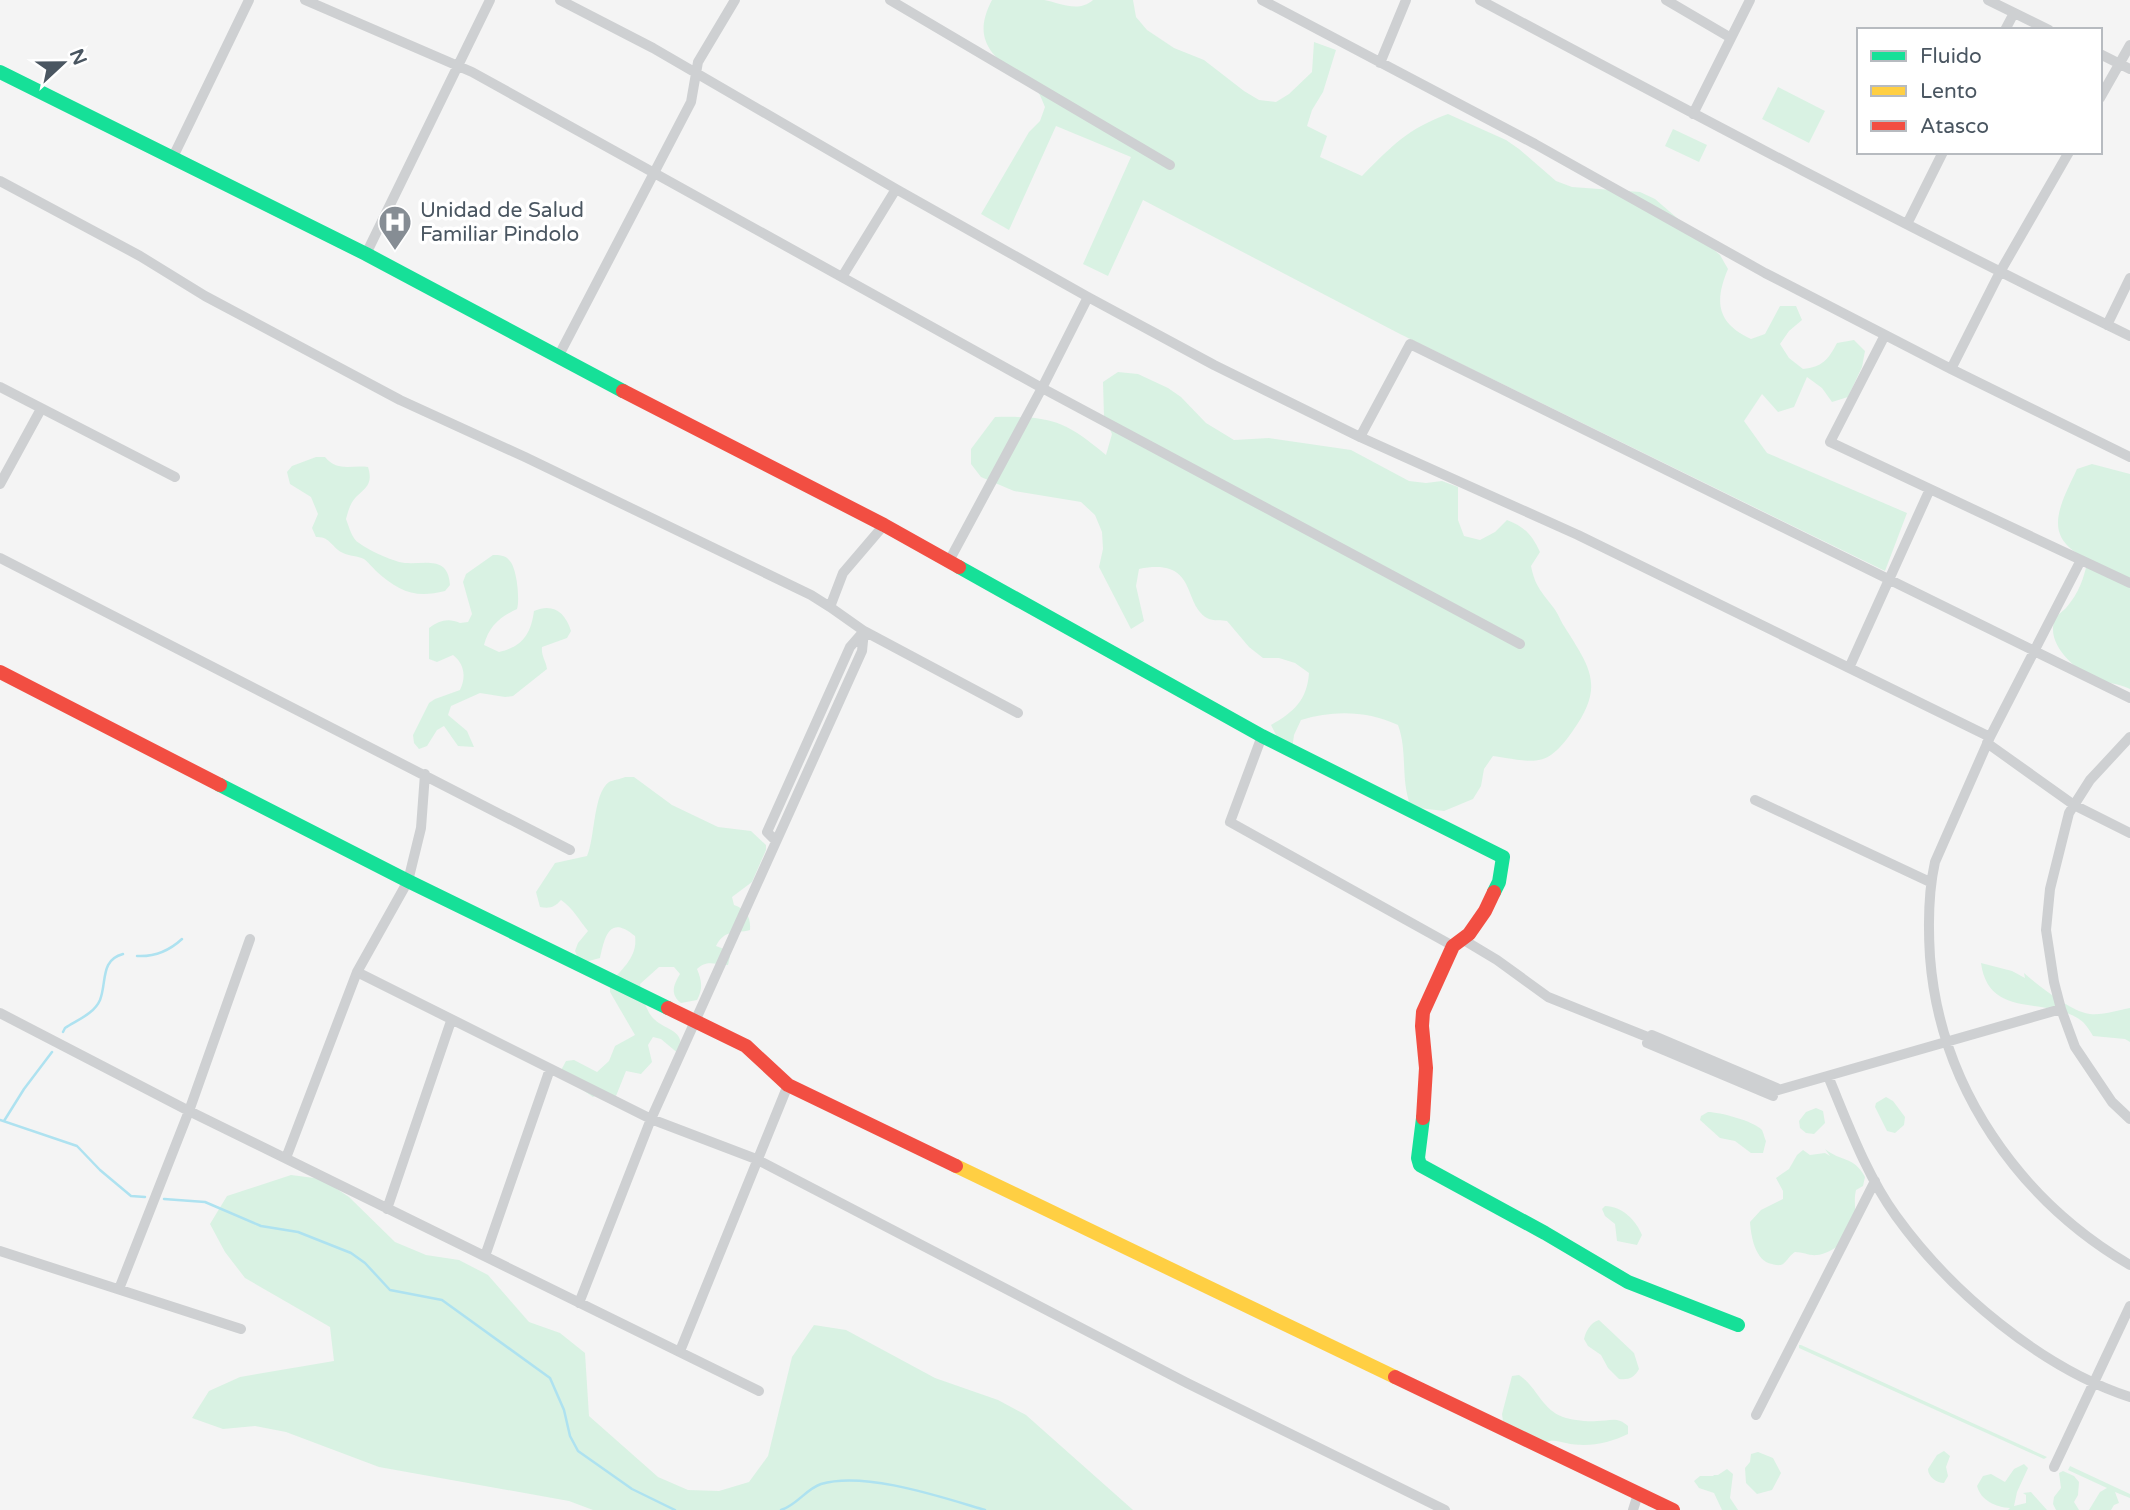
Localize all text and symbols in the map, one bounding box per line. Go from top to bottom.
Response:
north arrow [28,28,98,98]
legend [1857,28,2102,154]
text: Fluido [1920,44,1982,69]
text: N [65,46,91,68]
text: Lento [1920,79,1977,104]
text: Atasco [1920,114,1989,139]
place label: Unidad de Salud Familiar Pindolo [420,198,584,247]
hospital icon: Unidad de Salud Familiar Pindolo [376,203,414,252]

